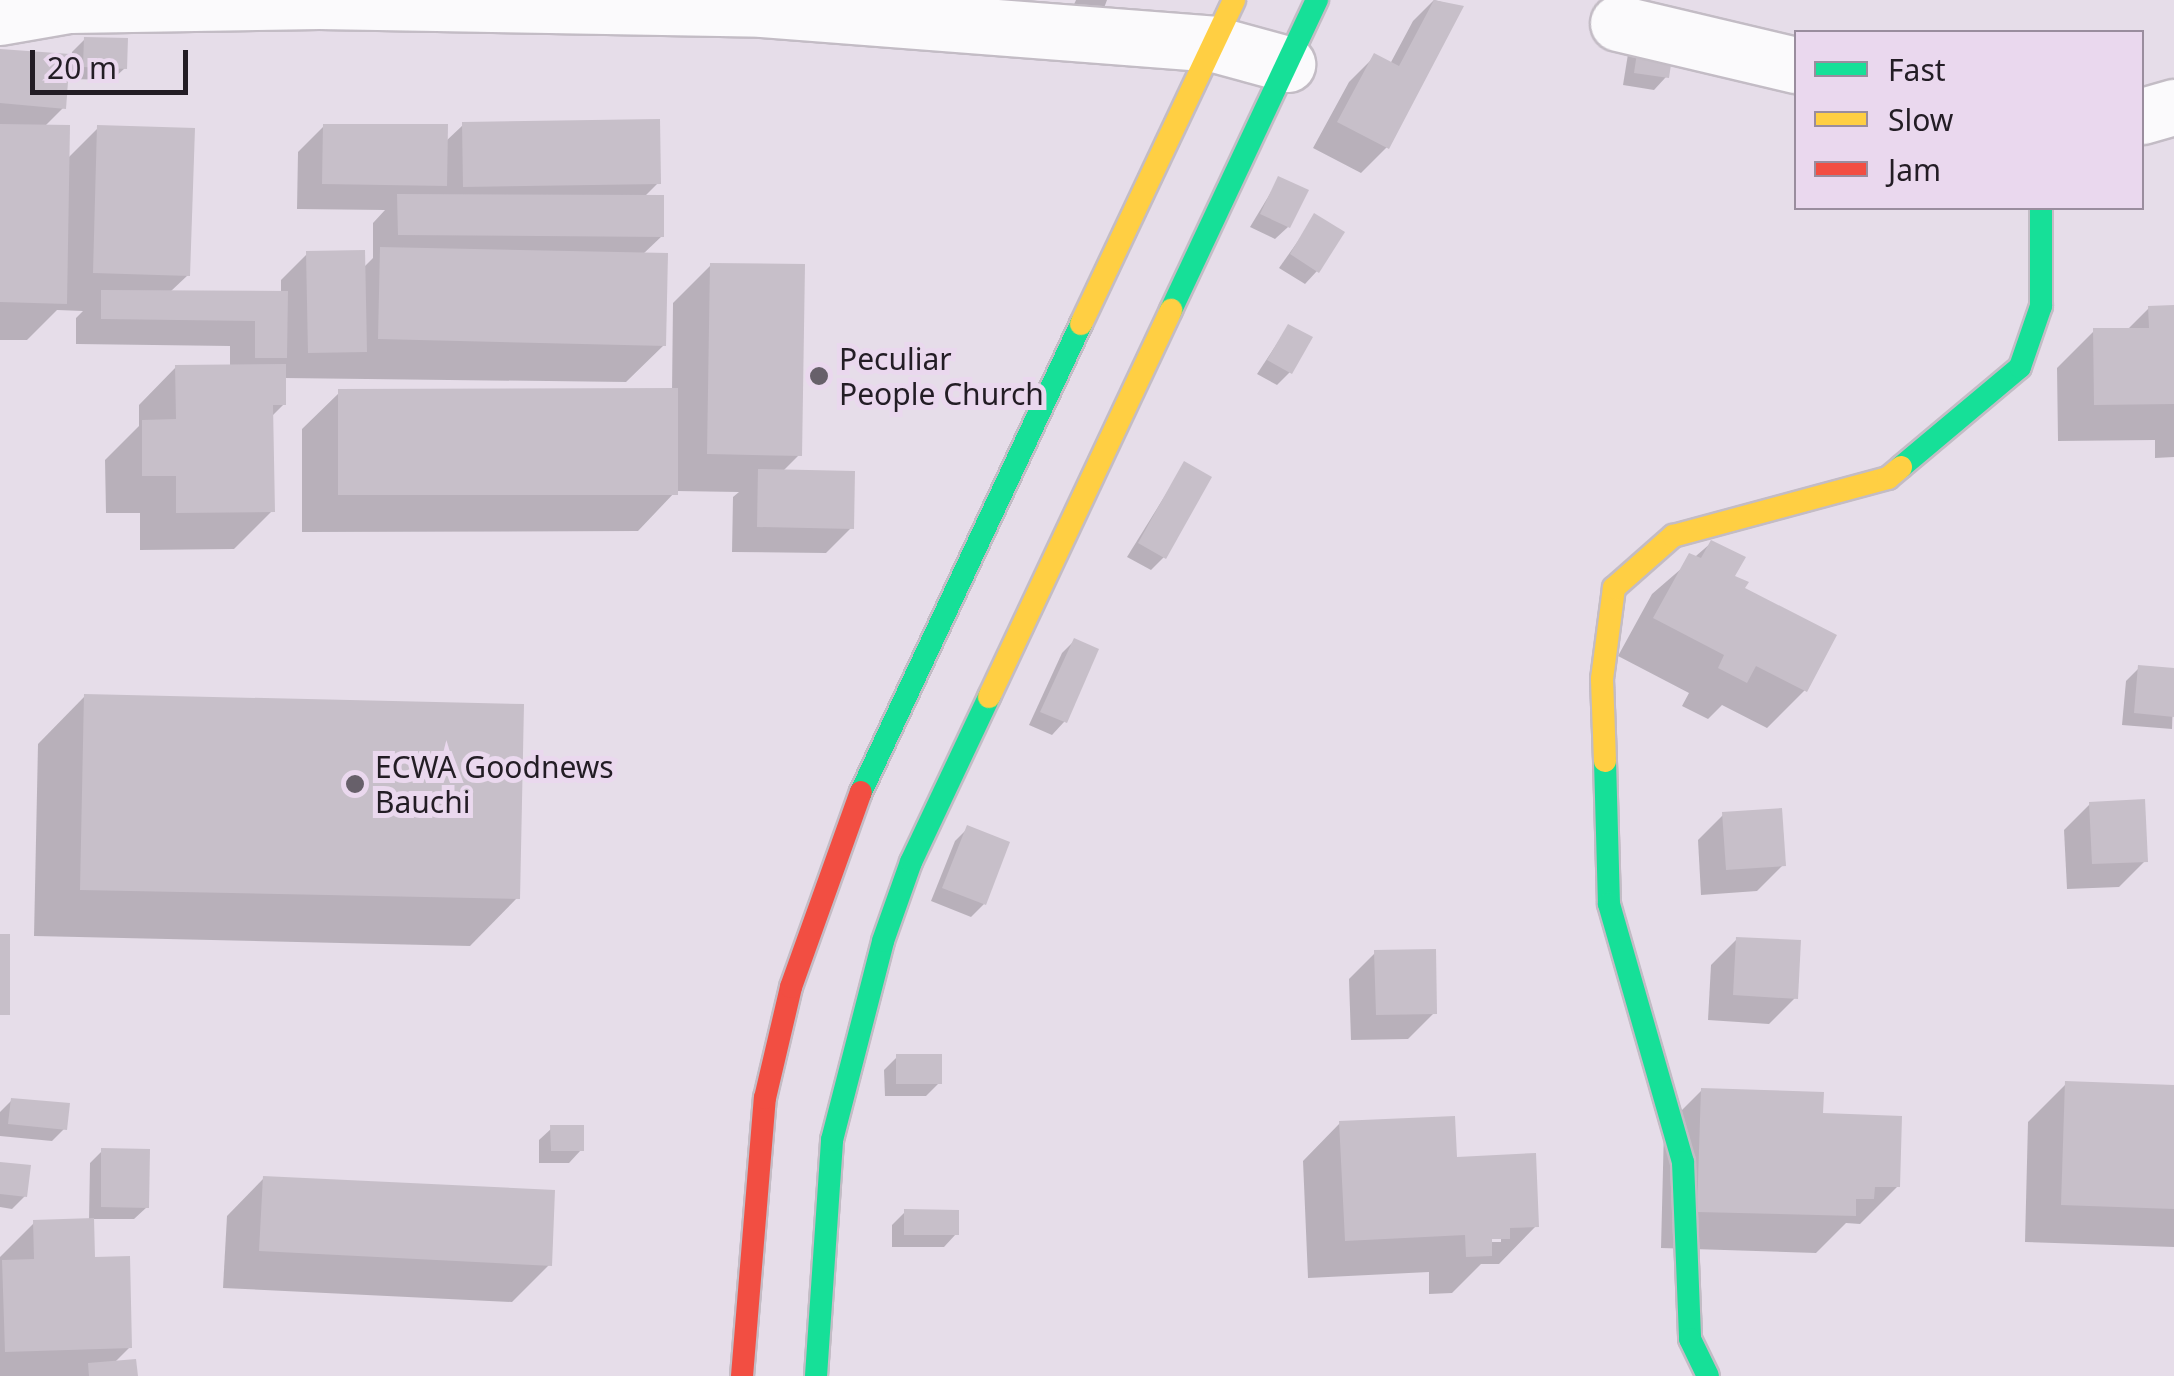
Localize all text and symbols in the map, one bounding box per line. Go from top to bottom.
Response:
scale bar [35,30,192,92]
legend [1794,30,2144,210]
text: 20 m [47,47,117,88]
text: Fast [1888,49,1946,90]
text: Slow [1888,99,1953,140]
text: Jam [1888,149,1941,190]
place label: Peculiar People Church [839,341,1044,412]
marker: Peculiar People Church [808,365,830,387]
place label: ECWA Goodnews Bauchi [375,749,614,820]
marker: ECWA Goodnews Bauchi [344,773,366,795]

